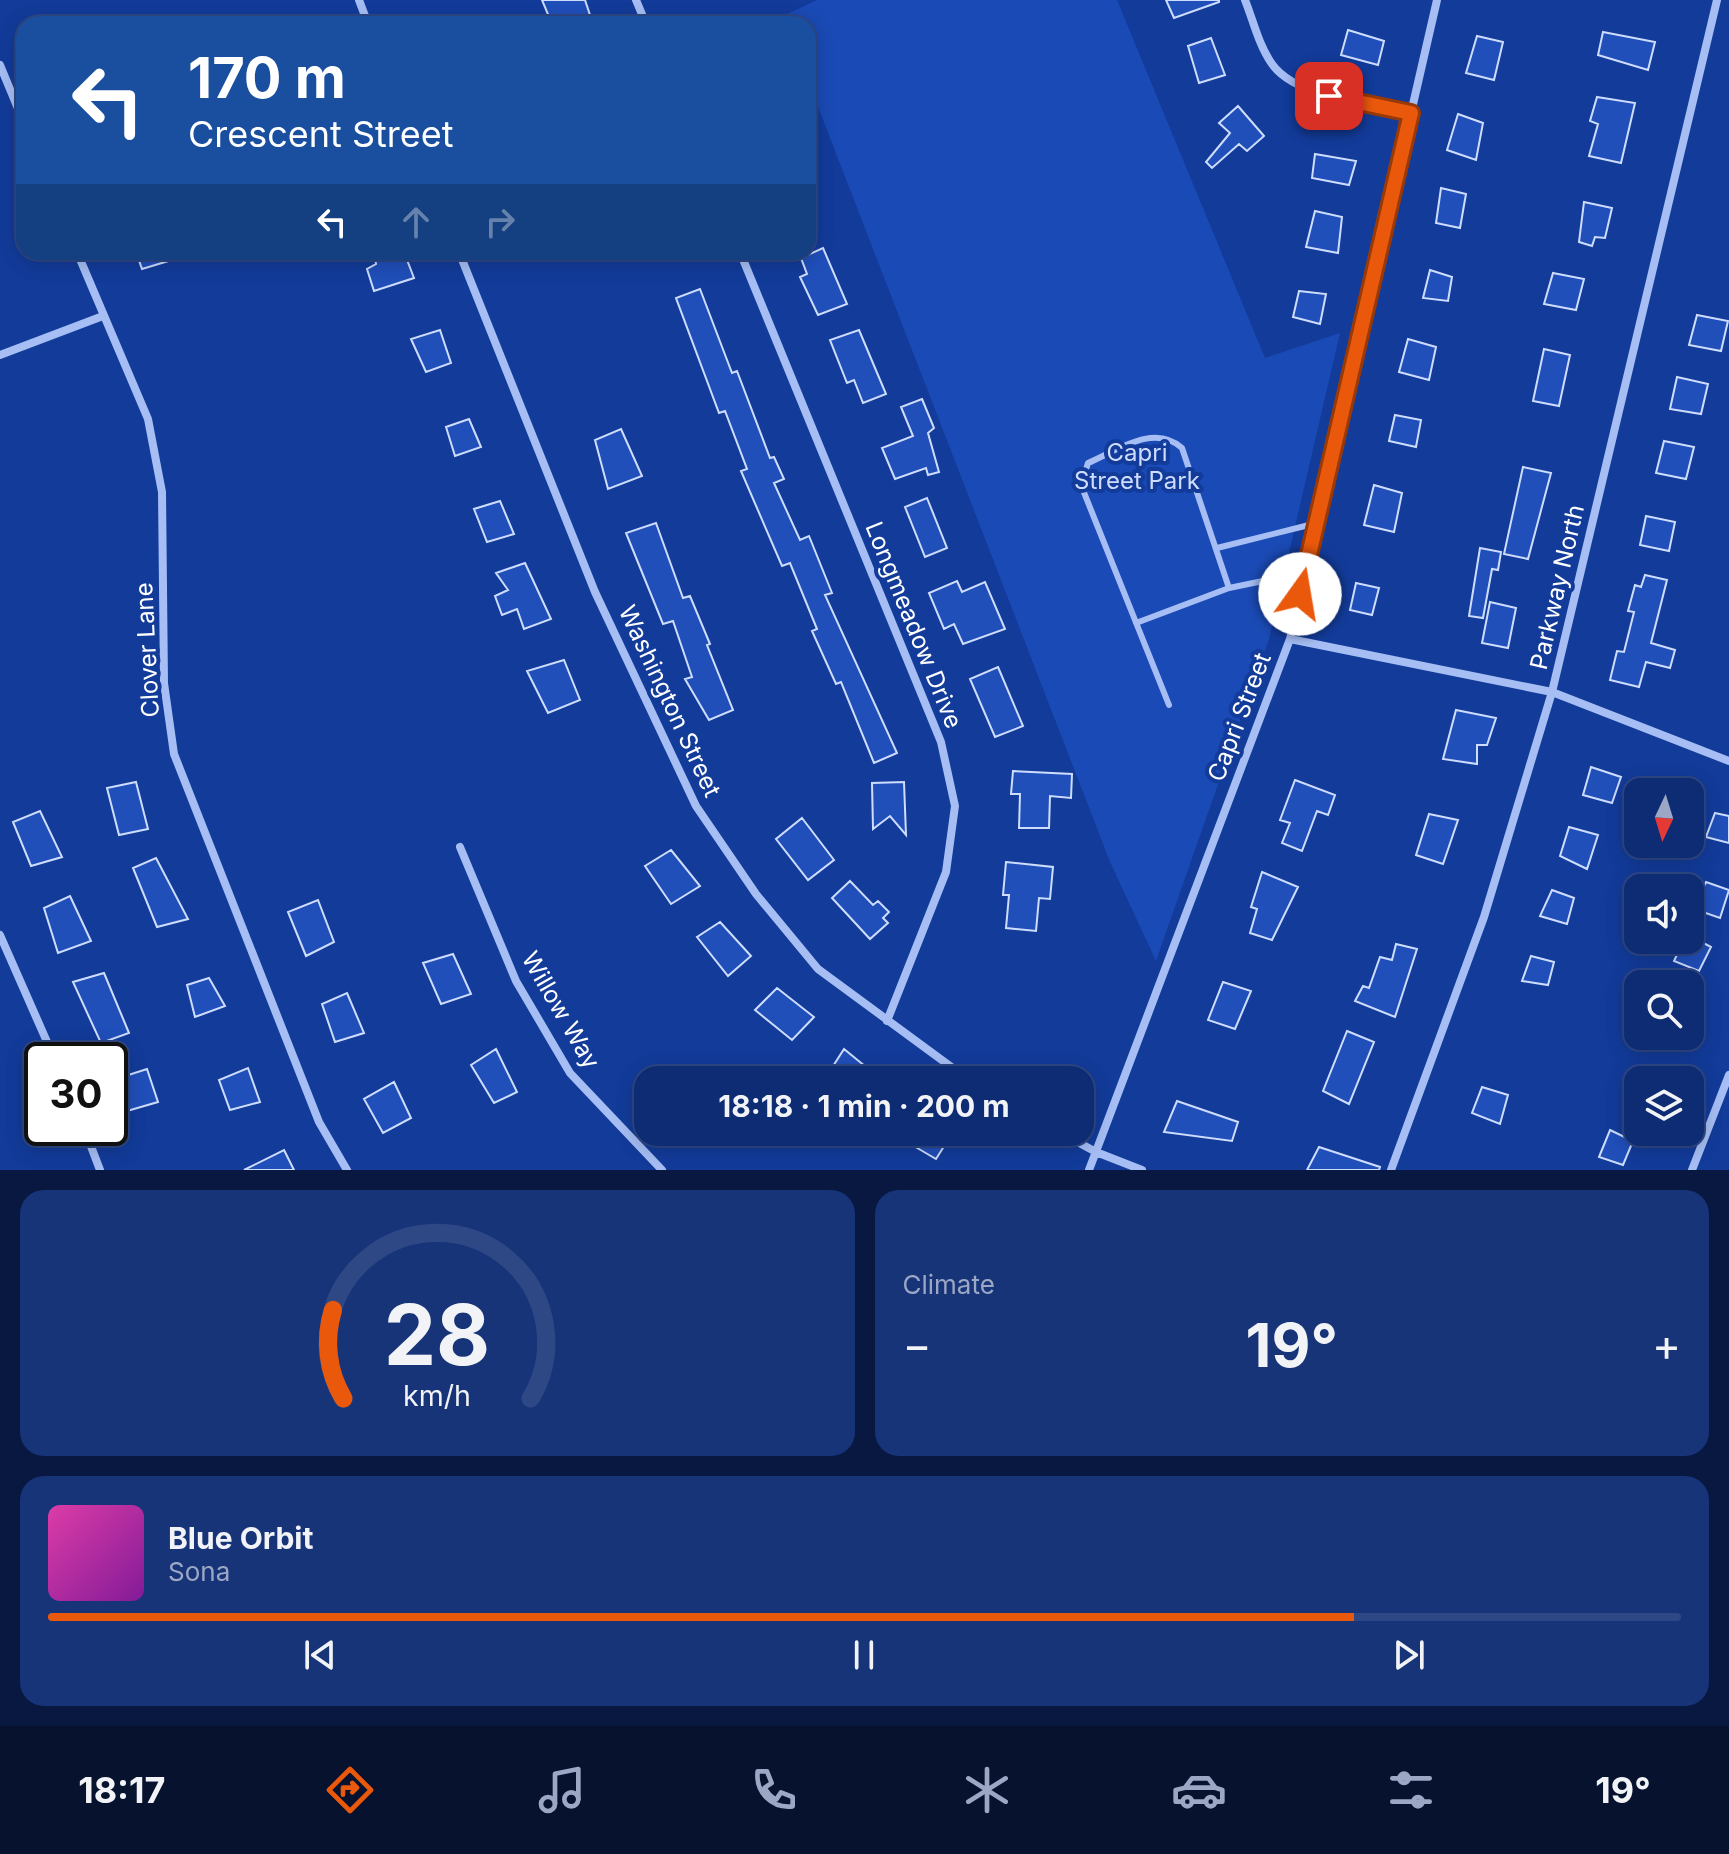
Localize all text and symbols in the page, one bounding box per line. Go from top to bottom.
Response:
text: 170 m [188,44,346,112]
icon: left [56,48,160,152]
pin [1295,62,1363,130]
icon: arrive [1307,74,1351,118]
text: Crescent Street [188,112,454,156]
icon: left [310,200,354,244]
icon: ahead [394,200,438,244]
icon: right [478,200,522,244]
park label: Capri Street Park [1074,438,1200,495]
street label: Parkway North [1524,502,1590,672]
street label: Longmeadow Drive [859,517,969,733]
position arrow [1258,552,1342,636]
street label: Clover Lane [129,582,165,718]
street label: Washington Street [613,601,727,802]
street label: Capri Street [1201,648,1277,785]
north arrow [1624,778,1704,858]
map controls [1624,778,1704,1146]
button: sound [1624,874,1704,954]
street label: Willow Way [516,946,606,1074]
button: search [1624,970,1704,1050]
speed limit sign: 30 [24,1042,128,1146]
button: layers [1624,1066,1704,1146]
text: 18:18 · 1 min · 200 m [718,1088,1010,1124]
text: Climate [903,1269,995,1300]
text: 28 [384,1284,491,1385]
text: 19° [1246,1309,1338,1381]
text: − [903,1318,932,1372]
text: + [1652,1318,1681,1372]
text: km/h [403,1378,471,1413]
text: Blue Orbit [168,1520,313,1556]
text: Sona [168,1556,230,1587]
icon: previous [298,1633,342,1677]
icon: pause [842,1633,886,1677]
icon: next [1387,1633,1431,1677]
icon: directions [322,1762,378,1818]
icon: music [534,1762,590,1818]
icon: phone [746,1762,802,1818]
icon: climate [959,1762,1015,1818]
icon: car [1171,1762,1227,1818]
icon: filters [1383,1762,1439,1818]
text: 18:17 [78,1768,166,1812]
text: 19° [1595,1768,1651,1812]

